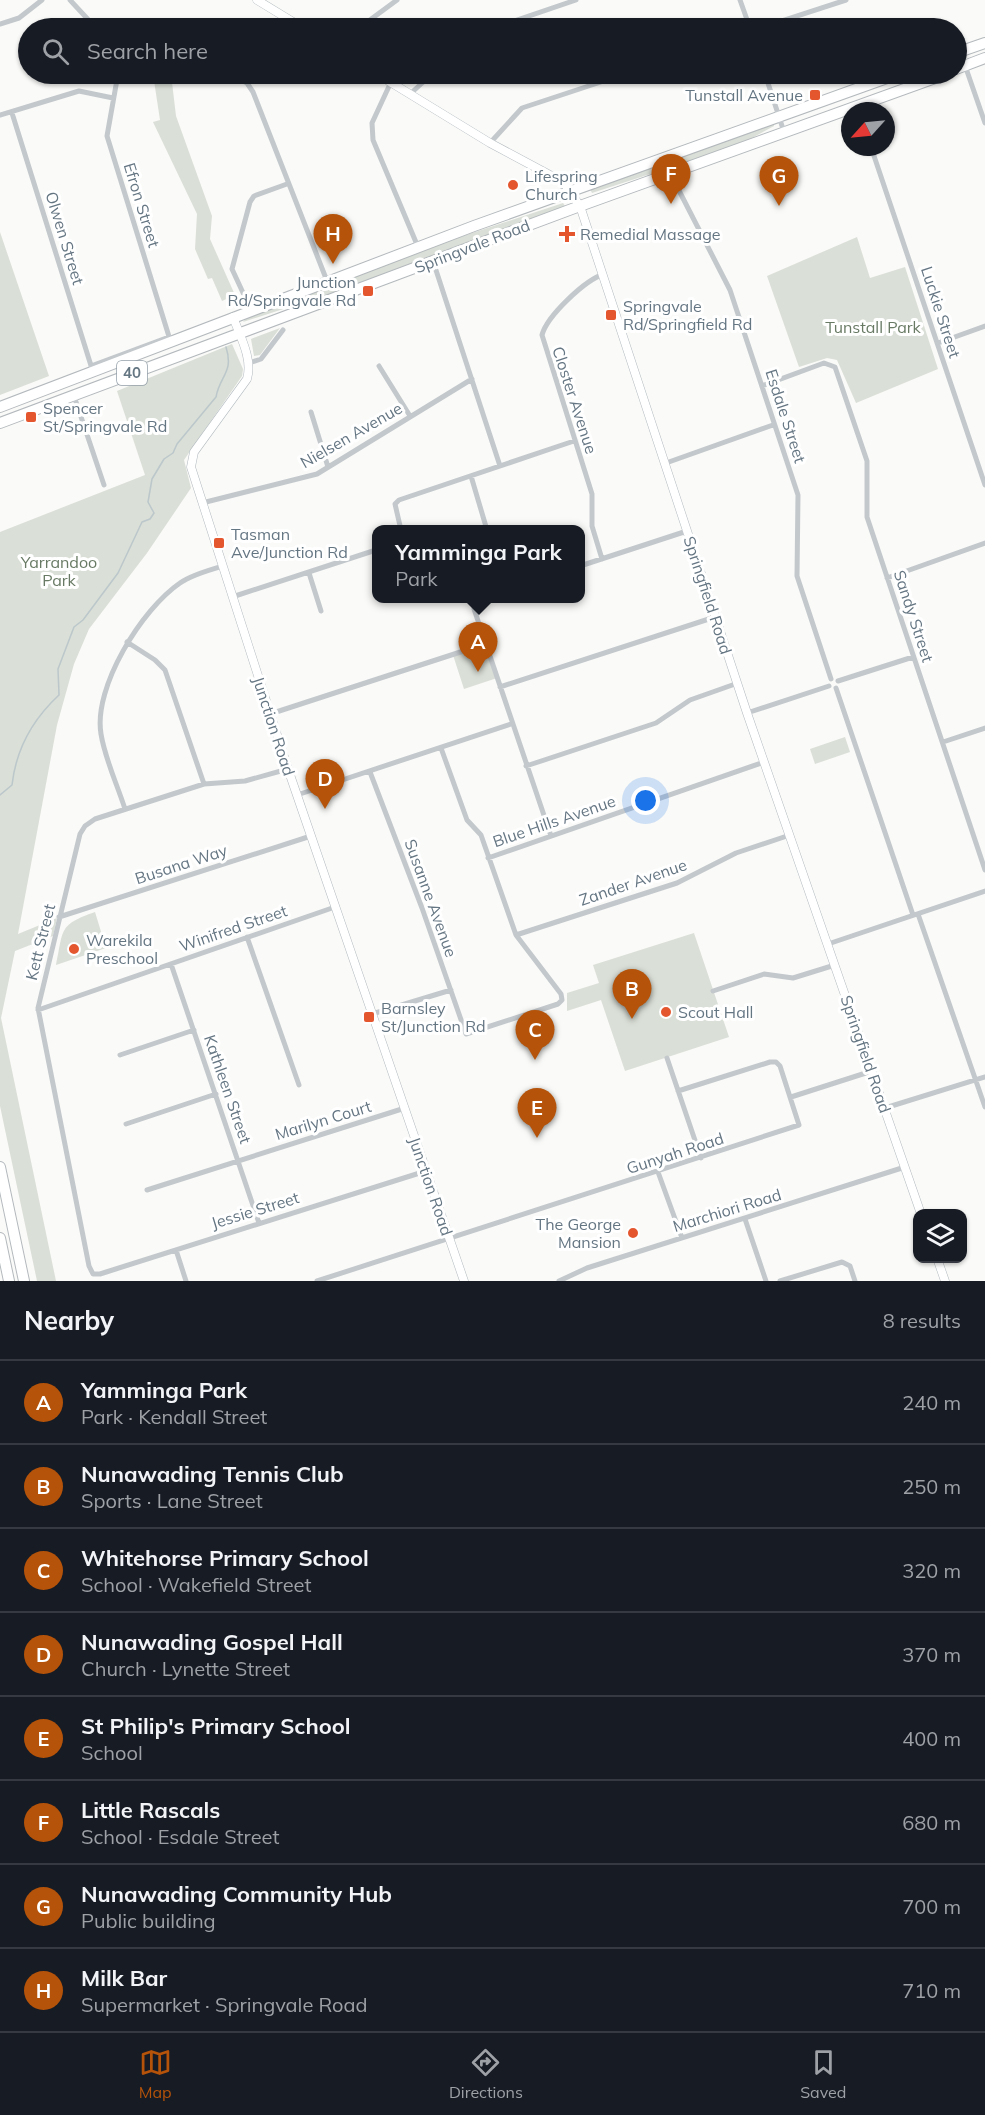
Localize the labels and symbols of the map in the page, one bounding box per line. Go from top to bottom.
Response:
place label: Tunstall Avenue [685,85,803,105]
marker: Tunstall Avenue [808,88,822,102]
north arrow [841,102,895,156]
pin: F [652,154,690,204]
pin: G [760,156,798,206]
street label: Efron Street [120,160,164,250]
place label: Lifespring Church [525,166,598,204]
marker: Lifespring Church [506,178,520,192]
street label: Olwen Street [41,189,89,287]
pin: H [314,214,352,264]
street label: Springvale Road [411,215,533,277]
place label: Remedial Massage [580,224,721,244]
marker: Remedial Massage [558,225,576,243]
street label: Luckie Street [917,264,965,361]
place label: Junction Rd/Springvale Rd [228,272,356,310]
marker: Junction Rd/Springvale Rd [361,284,375,298]
place label: Springvale Rd/Springfield Rd [623,296,752,334]
marker: Springvale Rd/Springfield Rd [604,308,618,322]
park label: Tunstall Park [825,317,922,337]
street label: Closter Avenue [548,344,602,456]
road number: 40 [117,361,147,385]
street label: Esdale Street [761,367,811,466]
place label: Spencer St/Springvale Rd [43,398,167,436]
street label: Nielsen Avenue [297,398,405,472]
marker: Spencer St/Springvale Rd [24,410,38,424]
place label: Tasman Ave/Junction Rd [231,524,348,562]
street label: Springfield Road [679,533,737,657]
marker: Tasman Ave/Junction Rd [212,536,226,550]
park label: Yarrandoo Park [20,552,97,590]
street label: Sandy Street [890,568,938,665]
pin: A [458,622,498,672]
street label: Junction Road [249,674,299,778]
pin: D [306,760,344,809]
your location [631,786,660,815]
street label: Blue Hills Avenue [490,791,618,851]
street label: Susanne Avenue [400,836,462,960]
street label: Busana Way [132,840,230,888]
street label: Zander Avenue [577,854,689,910]
street label: Winifred Street [176,900,290,956]
street label: Kett Street [21,901,59,982]
place label: Warekila Preschool [86,930,158,968]
marker: Warekila Preschool [67,942,81,956]
pin: B [612,970,652,1019]
street label: Springfield Road [837,993,895,1115]
place label: Barnsley St/Junction Rd [381,998,486,1036]
place label: Scout Hall [678,1002,753,1022]
marker: Scout Hall [659,1005,673,1019]
marker: Barnsley St/Junction Rd [362,1010,376,1024]
pin: C [516,1010,554,1060]
street label: Kathleen Street [200,1032,256,1146]
pin: E [518,1088,556,1138]
street label: Marilyn Court [273,1096,374,1144]
street label: Gunyah Road [624,1128,726,1178]
street label: Junction Road [405,1134,457,1238]
street label: Marchiori Road [670,1184,784,1236]
street label: Jessie Street [209,1187,302,1233]
place label: The George Mansion [535,1214,621,1252]
marker: The George Mansion [626,1226,640,1240]

